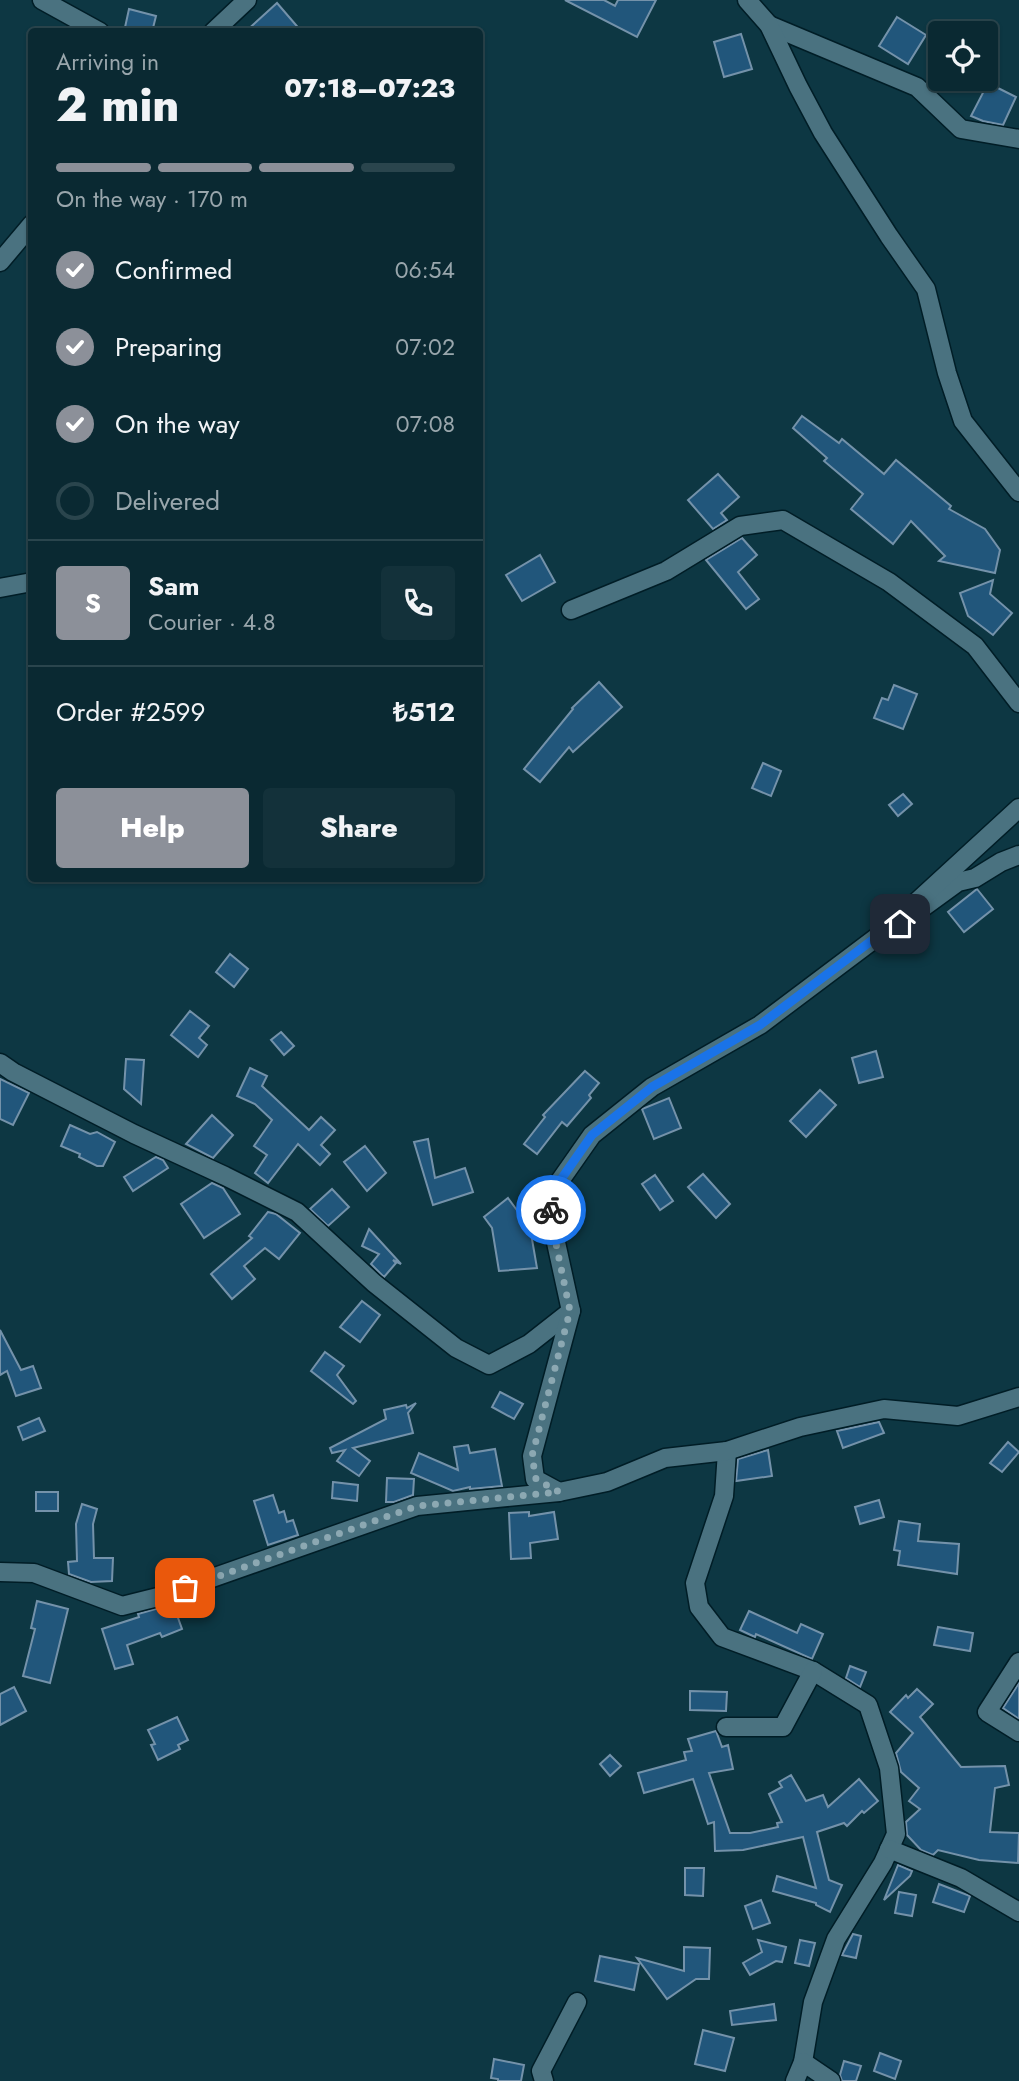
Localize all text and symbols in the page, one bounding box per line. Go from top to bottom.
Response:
map controls [928,21,998,91]
button: locate [928,21,998,91]
text: Arriving in [56,45,159,79]
text: 07:18–07:23 [284,69,455,107]
text: 2 min [56,72,180,138]
text: On the way · 170 m [56,182,248,216]
icon: check [56,251,94,289]
text: Confirmed [115,251,232,289]
text: 06:54 [395,253,455,287]
icon: check [56,328,94,366]
text: Preparing [115,328,222,366]
text: 07:02 [395,330,455,364]
icon: check [56,405,94,443]
text: On the way [115,405,240,443]
text: 07:08 [396,407,455,441]
text: Delivered [115,482,220,520]
button: phone [381,566,455,640]
text: Sam [148,567,200,605]
text: S [85,584,101,622]
text: Courier · 4.8 [148,605,276,639]
text: Order #2599 [56,693,206,731]
text: ₺512 [393,693,455,731]
button: Help [56,788,249,868]
button: Share [263,788,455,868]
pin [870,894,930,954]
icon: home [881,905,919,943]
courier [516,1175,586,1245]
icon: bike [532,1191,570,1229]
pin [155,1558,215,1618]
icon: bag [166,1569,204,1607]

